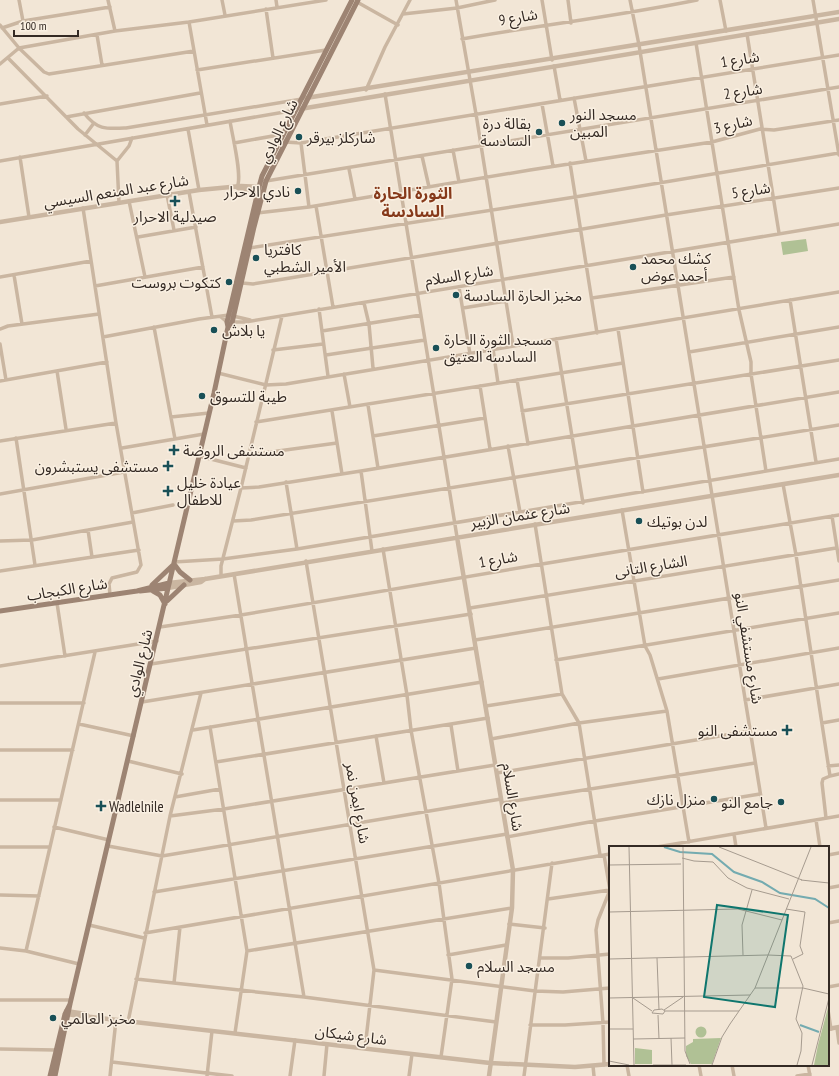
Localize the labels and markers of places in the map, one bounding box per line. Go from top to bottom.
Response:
place label: مسجد النور المبين [569,105,637,141]
place label: بقالة درة السادسة [480,114,531,150]
marker: مسجد النور المبين [557,118,567,128]
marker: بقالة درة السادسة [534,127,544,137]
place label: شاركلز بيرقر [306,128,376,147]
marker: شاركلز بيرقر [294,132,304,142]
place label: نادي الاحرار [223,182,290,203]
marker: نادي الاحرار [293,186,303,196]
marker: صيدلية الاحرار [170,196,180,206]
place label: صيدلية الاحرار [133,207,216,226]
place label: كافتريا الأمير الشطبي [264,240,346,278]
place label: كشك محمد أحمد عوض [641,249,712,285]
marker: كافتريا الأمير الشطبي [251,253,261,263]
marker: كشك محمد أحمد عوض [628,262,638,272]
place label: كتكوت بروست [132,273,222,292]
marker: كتكوت بروست [224,277,234,287]
place label: مخبز الحارة السادسة [464,286,582,305]
marker: مخبز الحارة السادسة [451,290,461,300]
place label: يا بلاش [222,321,265,340]
marker: يا بلاش [209,325,219,335]
place label: مسجد الثورة الحارة السادسة العتيق [444,330,552,367]
marker: مسجد الثورة الحارة السادسة العتيق [431,343,441,353]
place label: طيبة للتسوق [210,387,287,406]
marker: طيبة للتسوق [197,391,207,401]
place label: مستشفى الروضة [183,441,285,460]
marker: مستشفى الروضة [168,444,180,456]
place label: مستشفى يستبشرون [35,457,159,476]
marker: مستشفى يستبشرون [162,460,174,472]
place label: عيادة خليل للاطفال [177,473,241,509]
marker: عيادة خليل للاطفال [162,485,174,497]
place label: لدن بوتيك [647,512,707,531]
marker: لدن بوتيك [634,516,644,526]
place label: مستشفى النو [698,721,778,740]
marker: مستشفى النو [781,724,793,736]
place label: منزل نازك [647,790,706,809]
place label: جامع النو [721,793,773,815]
marker: منزل نازك [709,794,719,804]
place label: Wadlelnile [109,797,164,816]
marker: جامع النو [776,797,786,807]
marker: Wadlelnile [96,801,106,811]
place label: مسجد السلام [477,957,555,978]
marker: مسجد السلام [464,961,474,971]
place label: مخبز العالمي [61,1009,136,1030]
marker: مخبز العالمي [48,1013,58,1023]

